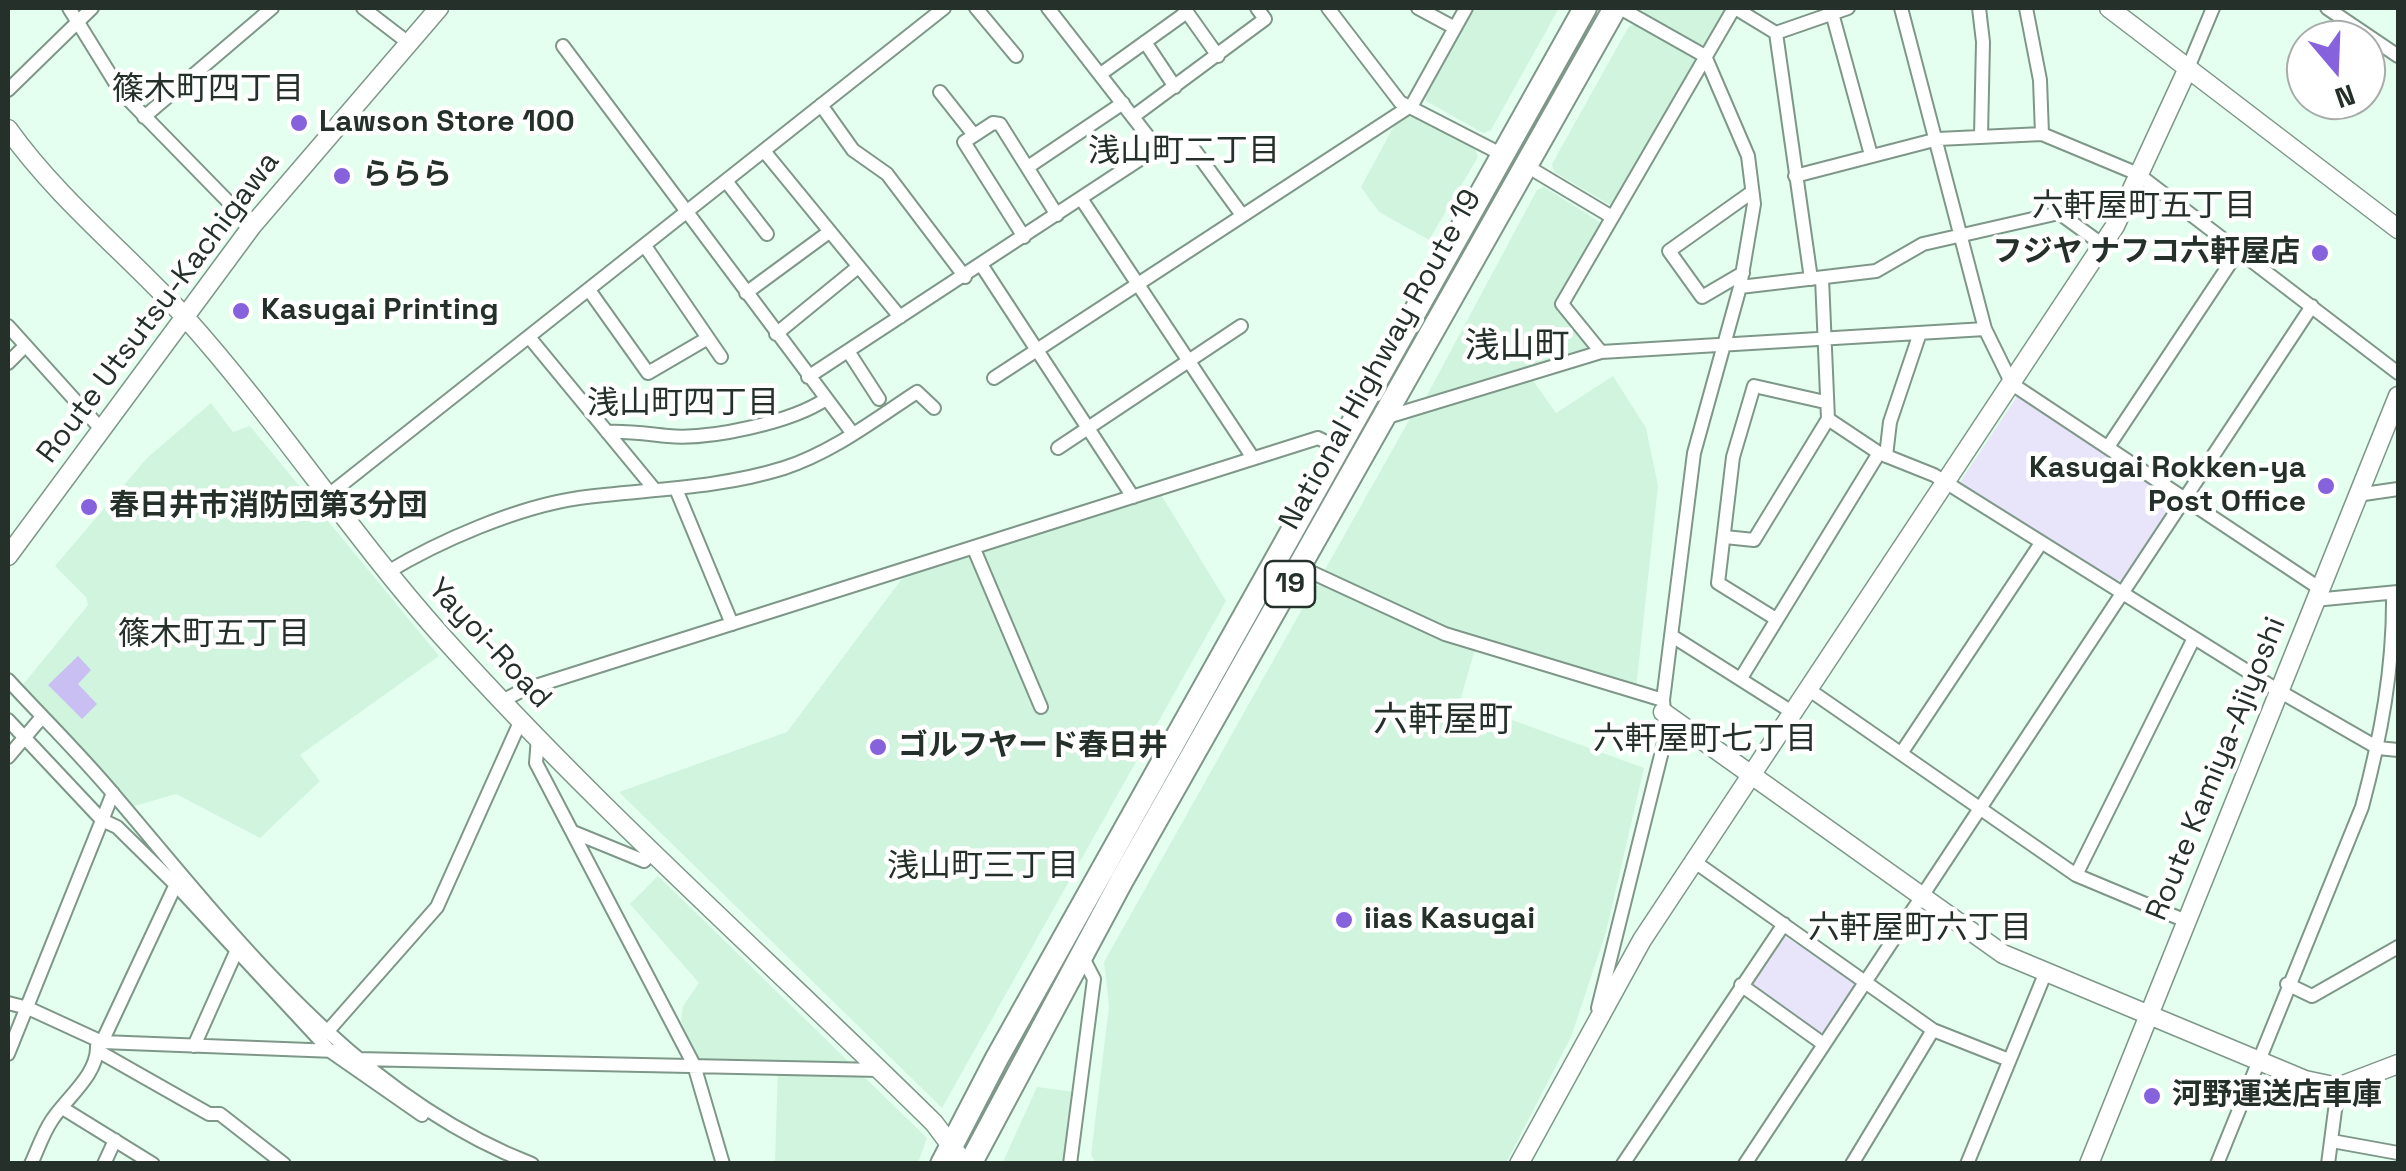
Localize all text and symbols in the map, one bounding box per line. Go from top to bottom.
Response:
north arrow [2286,20,2386,120]
district label: 篠木町四丁目 [112,71,304,109]
text: N [2330,76,2360,117]
place label: Lawson Store 100 [319,105,575,141]
marker: Lawson Store 100 [288,112,310,134]
district label: 浅山町二丁目 [1088,133,1280,171]
street label: Route Utsutsu-Kachigawa [30,145,288,471]
place label: ららら [362,158,452,194]
marker: ららら [331,165,353,187]
street label: National Highway Route 19 [1272,184,1490,536]
district label: 六軒屋町五丁目 [2032,188,2256,226]
place label: フジヤ ナフコ六軒屋店 [1992,235,2300,271]
marker: フジヤ ナフコ六軒屋店 [2309,242,2331,264]
place label: Kasugai Printing [261,293,499,329]
marker: Kasugai Printing [230,300,252,322]
district label: 浅山町 [1465,327,1569,369]
district label: 浅山町四丁目 [587,385,779,423]
place label: Kasugai Rokken-ya Post Office [2029,451,2306,522]
marker: Kasugai Rokken-ya Post Office [2315,475,2337,497]
place label: 春日井市消防団第3分団 [109,489,427,525]
marker: 春日井市消防団第3分団 [78,496,100,518]
road number: 19 [1265,561,1315,607]
street label: Yayoi-Road [420,572,558,716]
street label: Route Kamiya-Ajiyoshi [2140,612,2294,926]
district label: 篠木町五丁目 [118,616,310,654]
district label: 六軒屋町 [1373,701,1513,743]
district label: 六軒屋町七丁目 [1593,721,1817,759]
place label: ゴルフヤード春日井 [898,729,1168,765]
marker: ゴルフヤード春日井 [867,736,889,758]
district label: 浅山町三丁目 [887,848,1079,886]
place label: iias Kasugai [1364,902,1535,938]
marker: iias Kasugai [1333,909,1355,931]
district label: 六軒屋町六丁目 [1808,910,2032,948]
place label: 河野運送店車庫 [2172,1078,2382,1114]
marker: 河野運送店車庫 [2141,1085,2163,1107]

